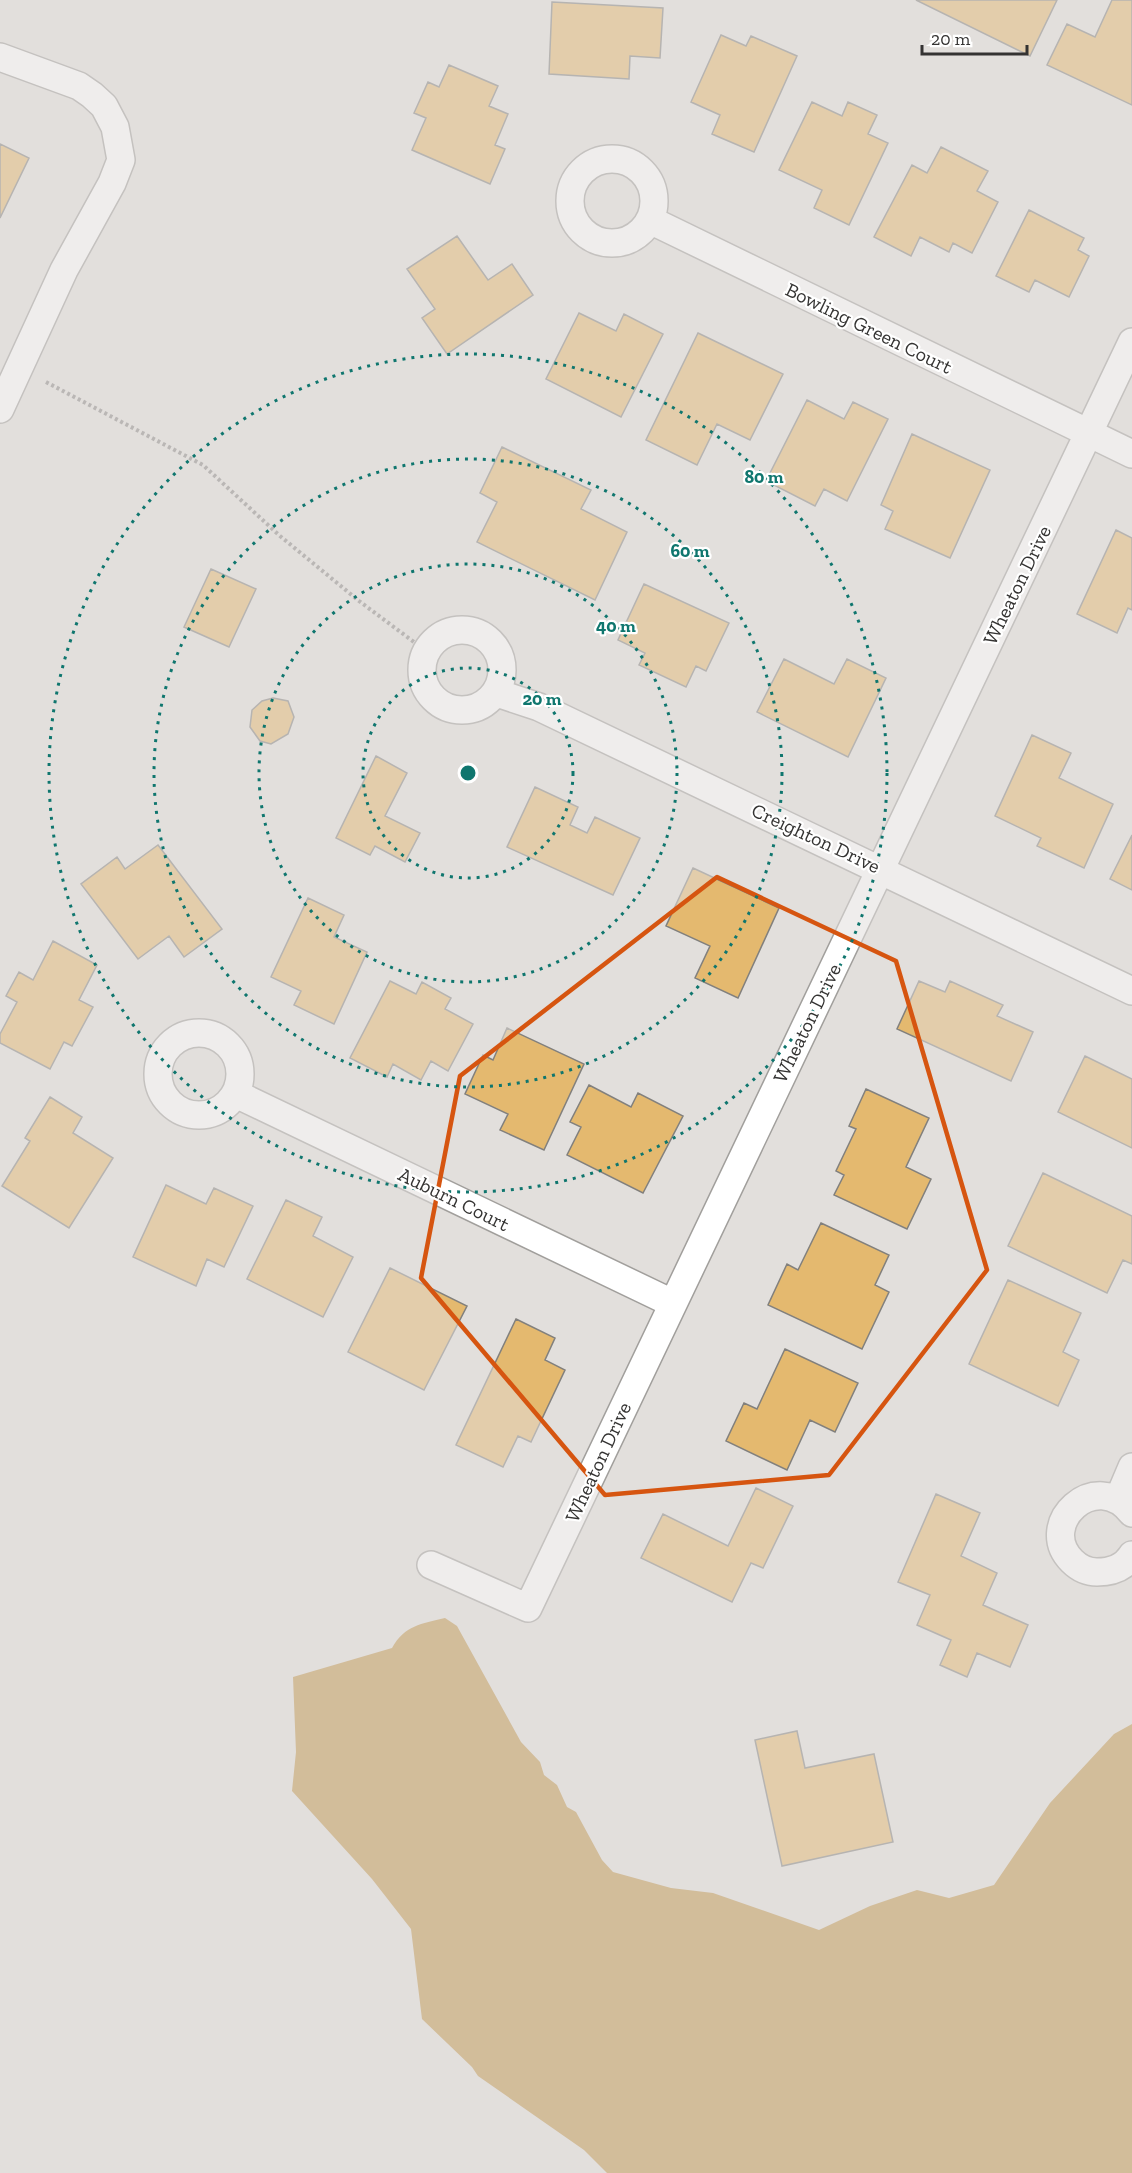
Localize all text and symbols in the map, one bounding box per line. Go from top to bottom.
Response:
scale bar [922,18,1027,56]
text: 20 m [931,28,971,50]
street label: Bowling Green Court [782,277,957,379]
text: 80 m [744,466,784,488]
street label: Wheaton Drive [978,521,1056,649]
text: 60 m [670,540,710,562]
text: 40 m [596,615,636,637]
text: 20 m [522,688,562,710]
centre of rings [458,763,478,783]
street label: Creighton Drive [748,798,884,878]
street label: Wheaton Drive [768,959,846,1087]
street label: Auburn Court [395,1162,514,1236]
street label: Wheaton Drive [560,1398,636,1526]

